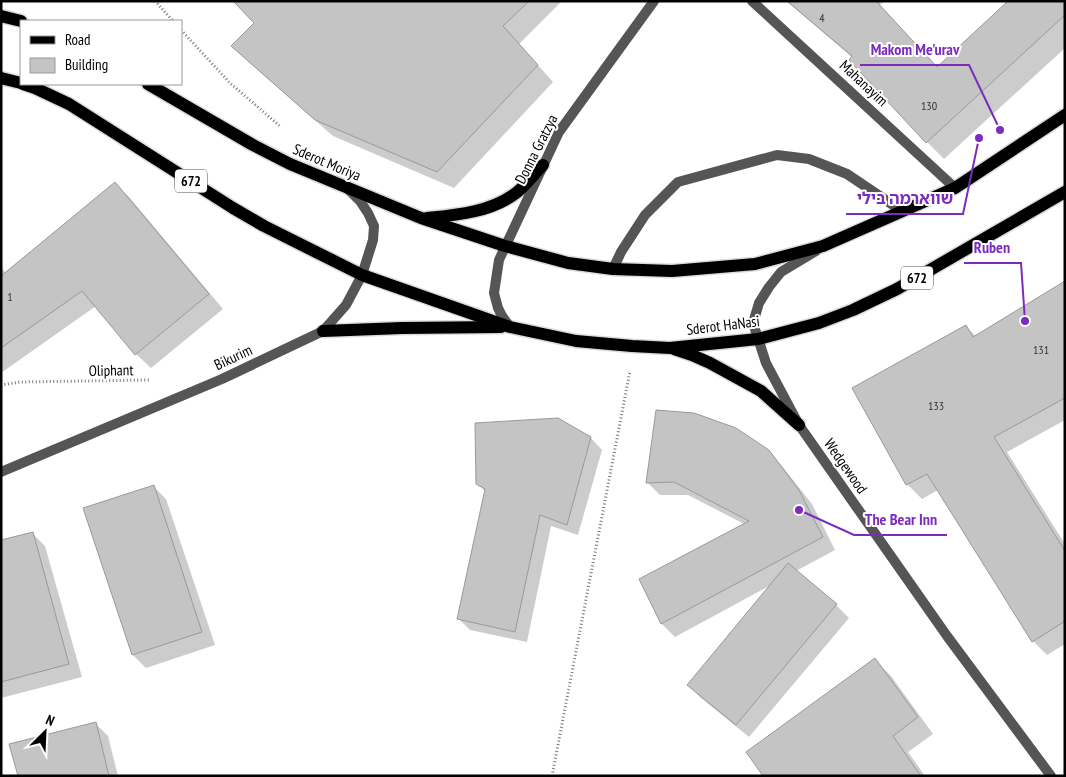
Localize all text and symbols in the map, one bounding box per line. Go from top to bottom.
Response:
house number: 4 [819,10,825,25]
legend [20,20,182,85]
text: Road [65,30,91,49]
callout: Makom Me'urav [860,34,969,65]
text: Makom Me'urav [871,39,960,59]
text: Building [65,55,108,74]
street label: Mahanayim [836,56,892,110]
house number: 130 [921,98,937,113]
street label: Donna Gratzya [510,111,562,187]
street label: Sderot Moriya [290,139,364,185]
road number: 672 [175,170,207,192]
callout: שווארמה בילי [846,183,963,214]
text: שווארמה בילי [857,188,953,208]
callout: Ruben [964,232,1021,263]
text: Ruben [974,237,1010,257]
road number: 672 [901,266,933,290]
house number: 1 [7,289,13,304]
street label: Sderot HaNasi [685,311,761,339]
street label: Bikurim [211,340,255,374]
house number: 131 [1033,342,1049,357]
street label: Oliphant [88,360,134,380]
house number: 133 [928,398,944,413]
street label: Wedgewood [820,435,872,497]
callout: The Bear Inn [854,504,947,535]
text: The Bear Inn [865,509,937,529]
north arrow [20,707,70,757]
text: N [43,710,57,730]

